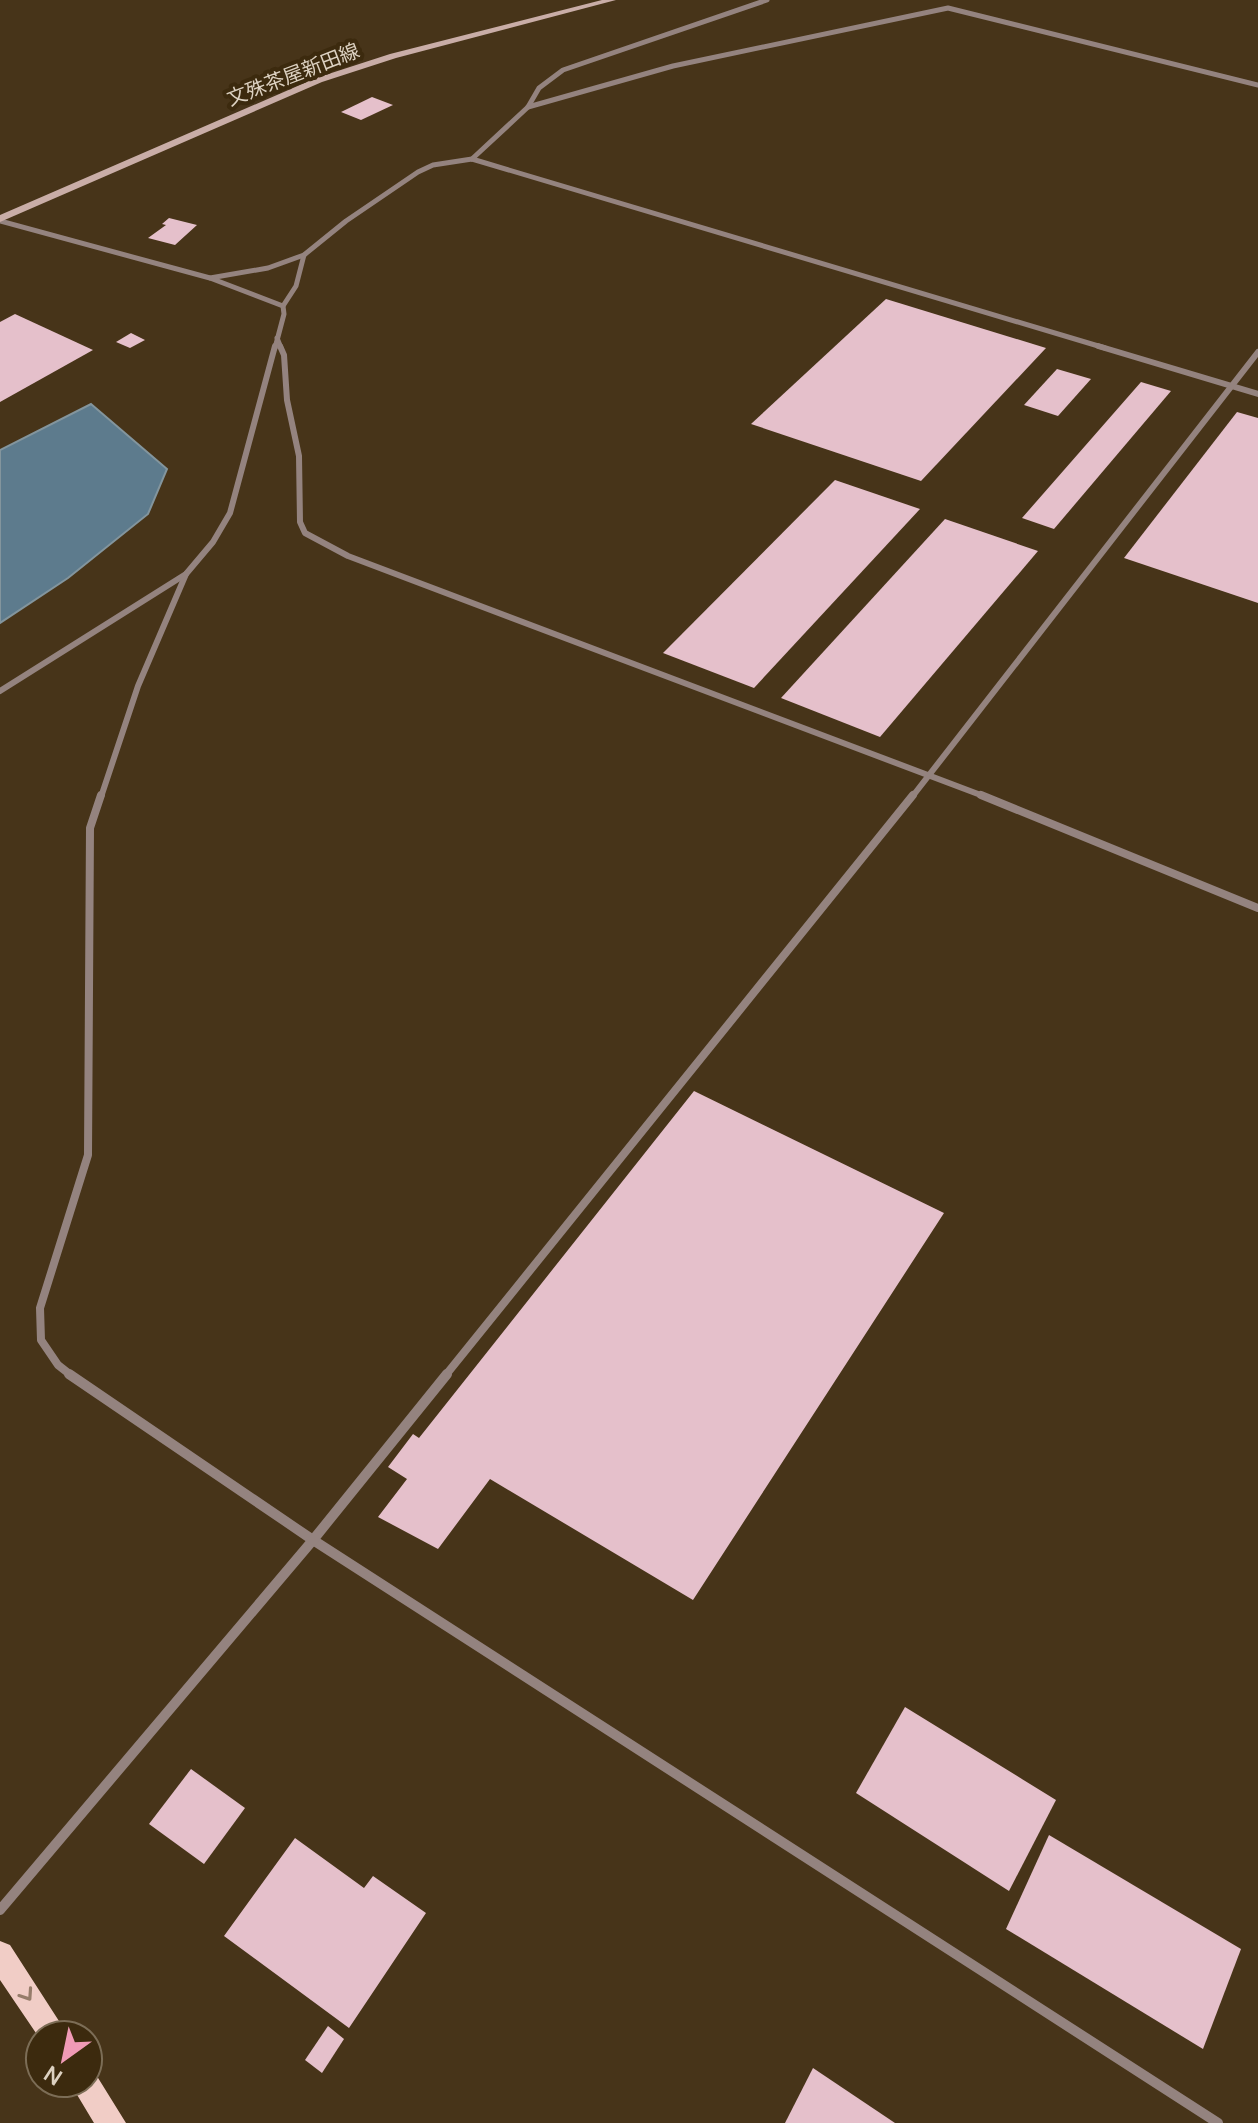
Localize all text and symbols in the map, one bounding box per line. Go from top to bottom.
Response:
street label: 文殊茶屋新田線 [223,36,363,112]
one-way arrow [17,1986,32,2001]
north arrow [24,2019,104,2099]
text: N [38,2059,68,2093]

